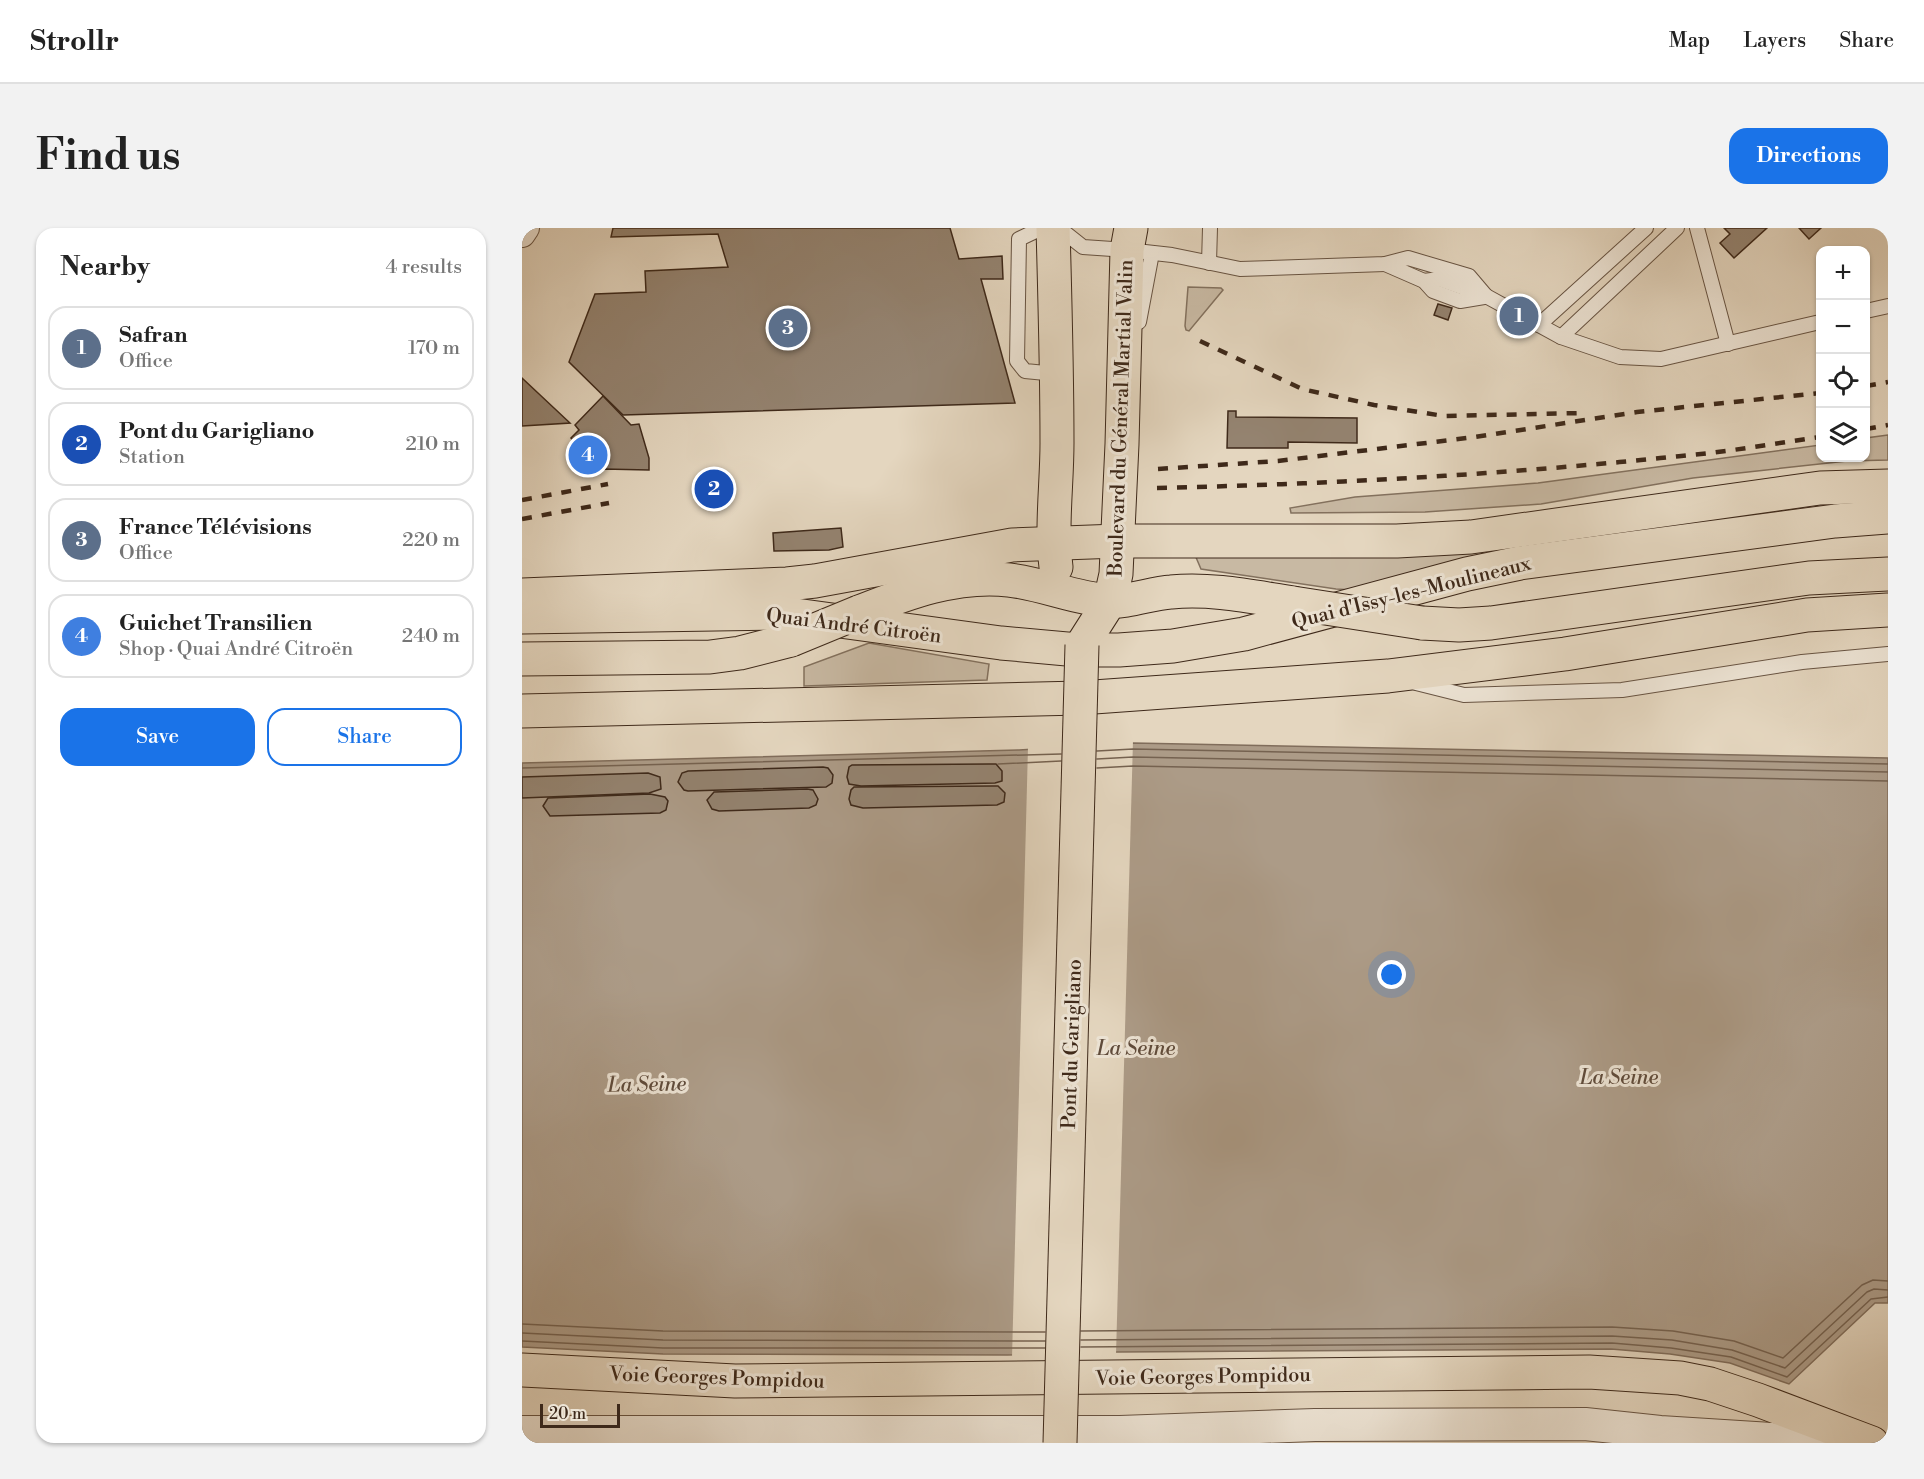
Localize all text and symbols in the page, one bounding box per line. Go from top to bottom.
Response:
text: Strollr [30,24,119,59]
text: Map [1669,28,1710,54]
text: Layers [1743,28,1806,54]
text: Share [1839,28,1894,54]
button: Directions [1729,128,1888,184]
text: Find us [36,130,180,183]
map controls [1816,246,1870,462]
button: + [1816,246,1870,300]
text: Nearby [60,251,150,283]
text: 4 results [385,255,462,280]
street label: Boulevard du Général Martial Valin [1103,259,1140,578]
pin: 1 [1500,294,1538,338]
button: − [1816,300,1870,354]
pin: 3 [768,306,808,350]
text: Safran [119,322,187,349]
text: 1 [77,336,86,361]
text: 170 m [408,336,460,361]
text: Office [119,349,173,374]
button: locate [1816,354,1870,408]
button: layers [1816,408,1870,462]
text: Pont du Garigliano [119,418,315,445]
text: 2 [75,432,88,457]
text: 210 m [405,432,460,457]
pin: 4 [568,432,608,478]
text: Station [119,445,185,470]
pin: 2 [694,466,734,512]
text: France Télévisions [119,514,312,541]
text: 3 [75,528,88,553]
text: 220 m [402,528,460,553]
text: Office [119,541,173,566]
street label: Quai d'Issy-les-Moulineaux [1289,551,1534,635]
street label: Quai André Citroën [765,603,943,650]
text: Guichet Transilien [119,610,312,637]
text: 4 [75,624,88,649]
text: 240 m [402,624,460,649]
text: Shop · Quai André Citroën [119,637,353,662]
button: Save [60,708,255,766]
button: Share [267,708,462,766]
street label: Pont du Garigliano [1057,959,1088,1130]
your location [1377,960,1406,989]
water label: La Seine [1096,1036,1175,1062]
water label: La Seine [1579,1065,1658,1091]
water label: La Seine [607,1071,687,1099]
street label: Voie Georges Pompidou [608,1362,826,1395]
street label: Voie Georges Pompidou [1094,1363,1312,1392]
scale bar [540,1401,620,1428]
text: 20 m [549,1404,586,1424]

